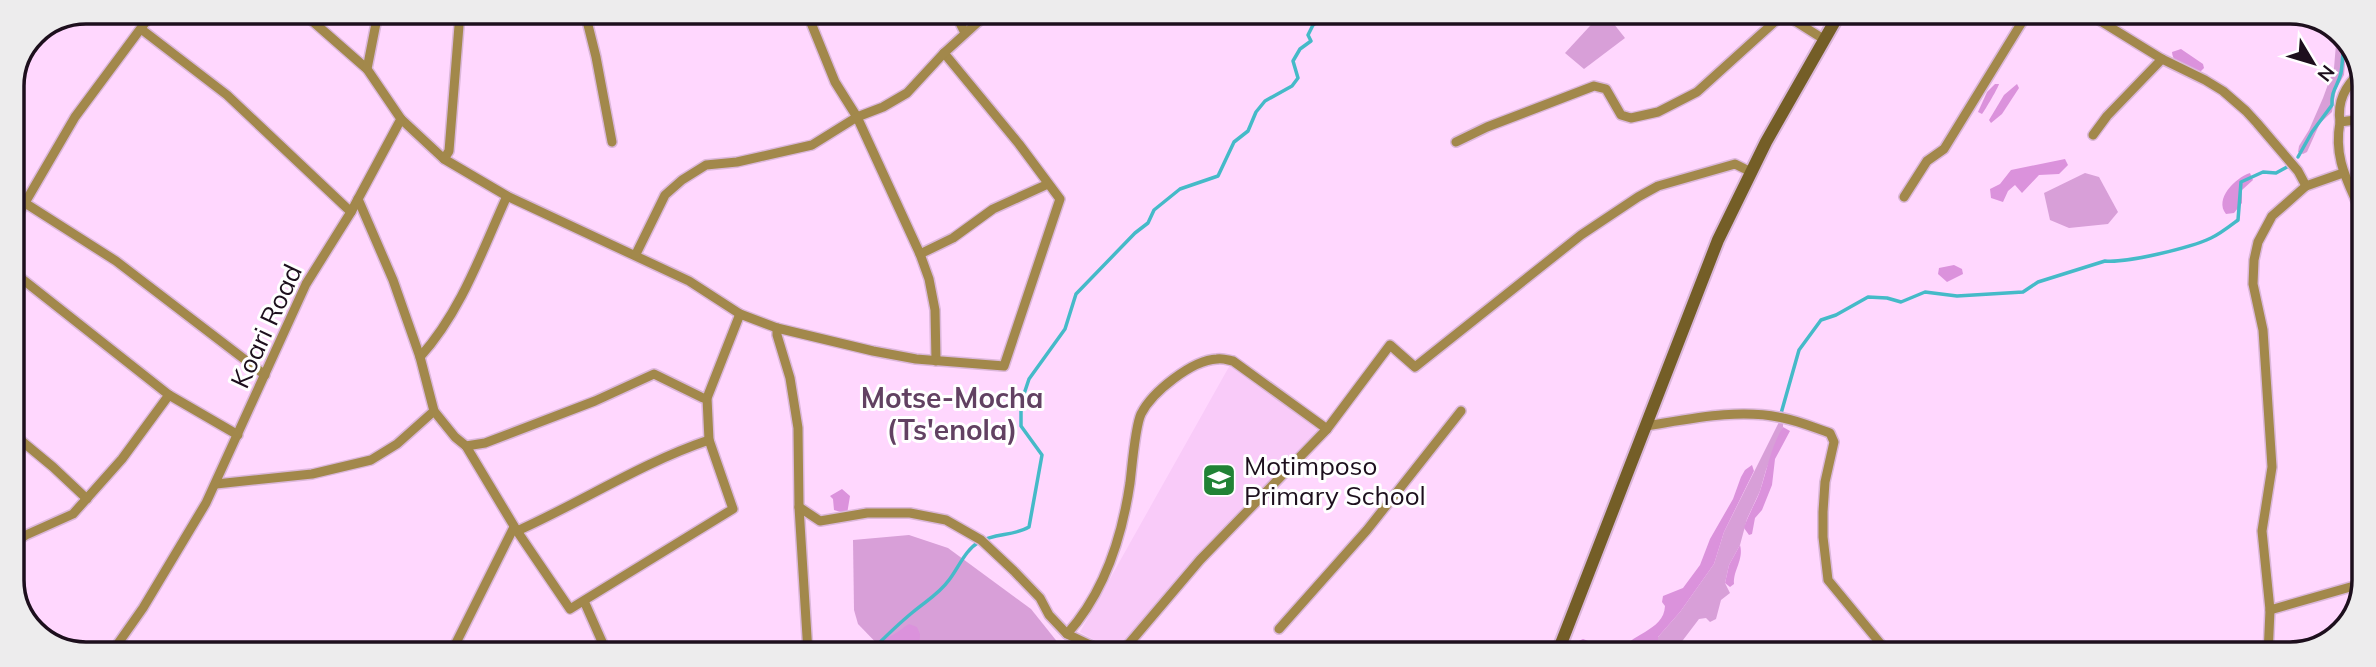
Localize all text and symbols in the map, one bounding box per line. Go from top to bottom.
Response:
north arrow [2278,28,2348,98]
text: N [2313,60,2340,87]
street label: Koari Road [223,259,309,393]
district label: Motse-Mocha (Ts'enola) [861,380,1043,447]
place label: Motimposo Primary School [1244,449,1426,512]
school or university icon: Motimposo Primary School [1200,461,1238,499]

